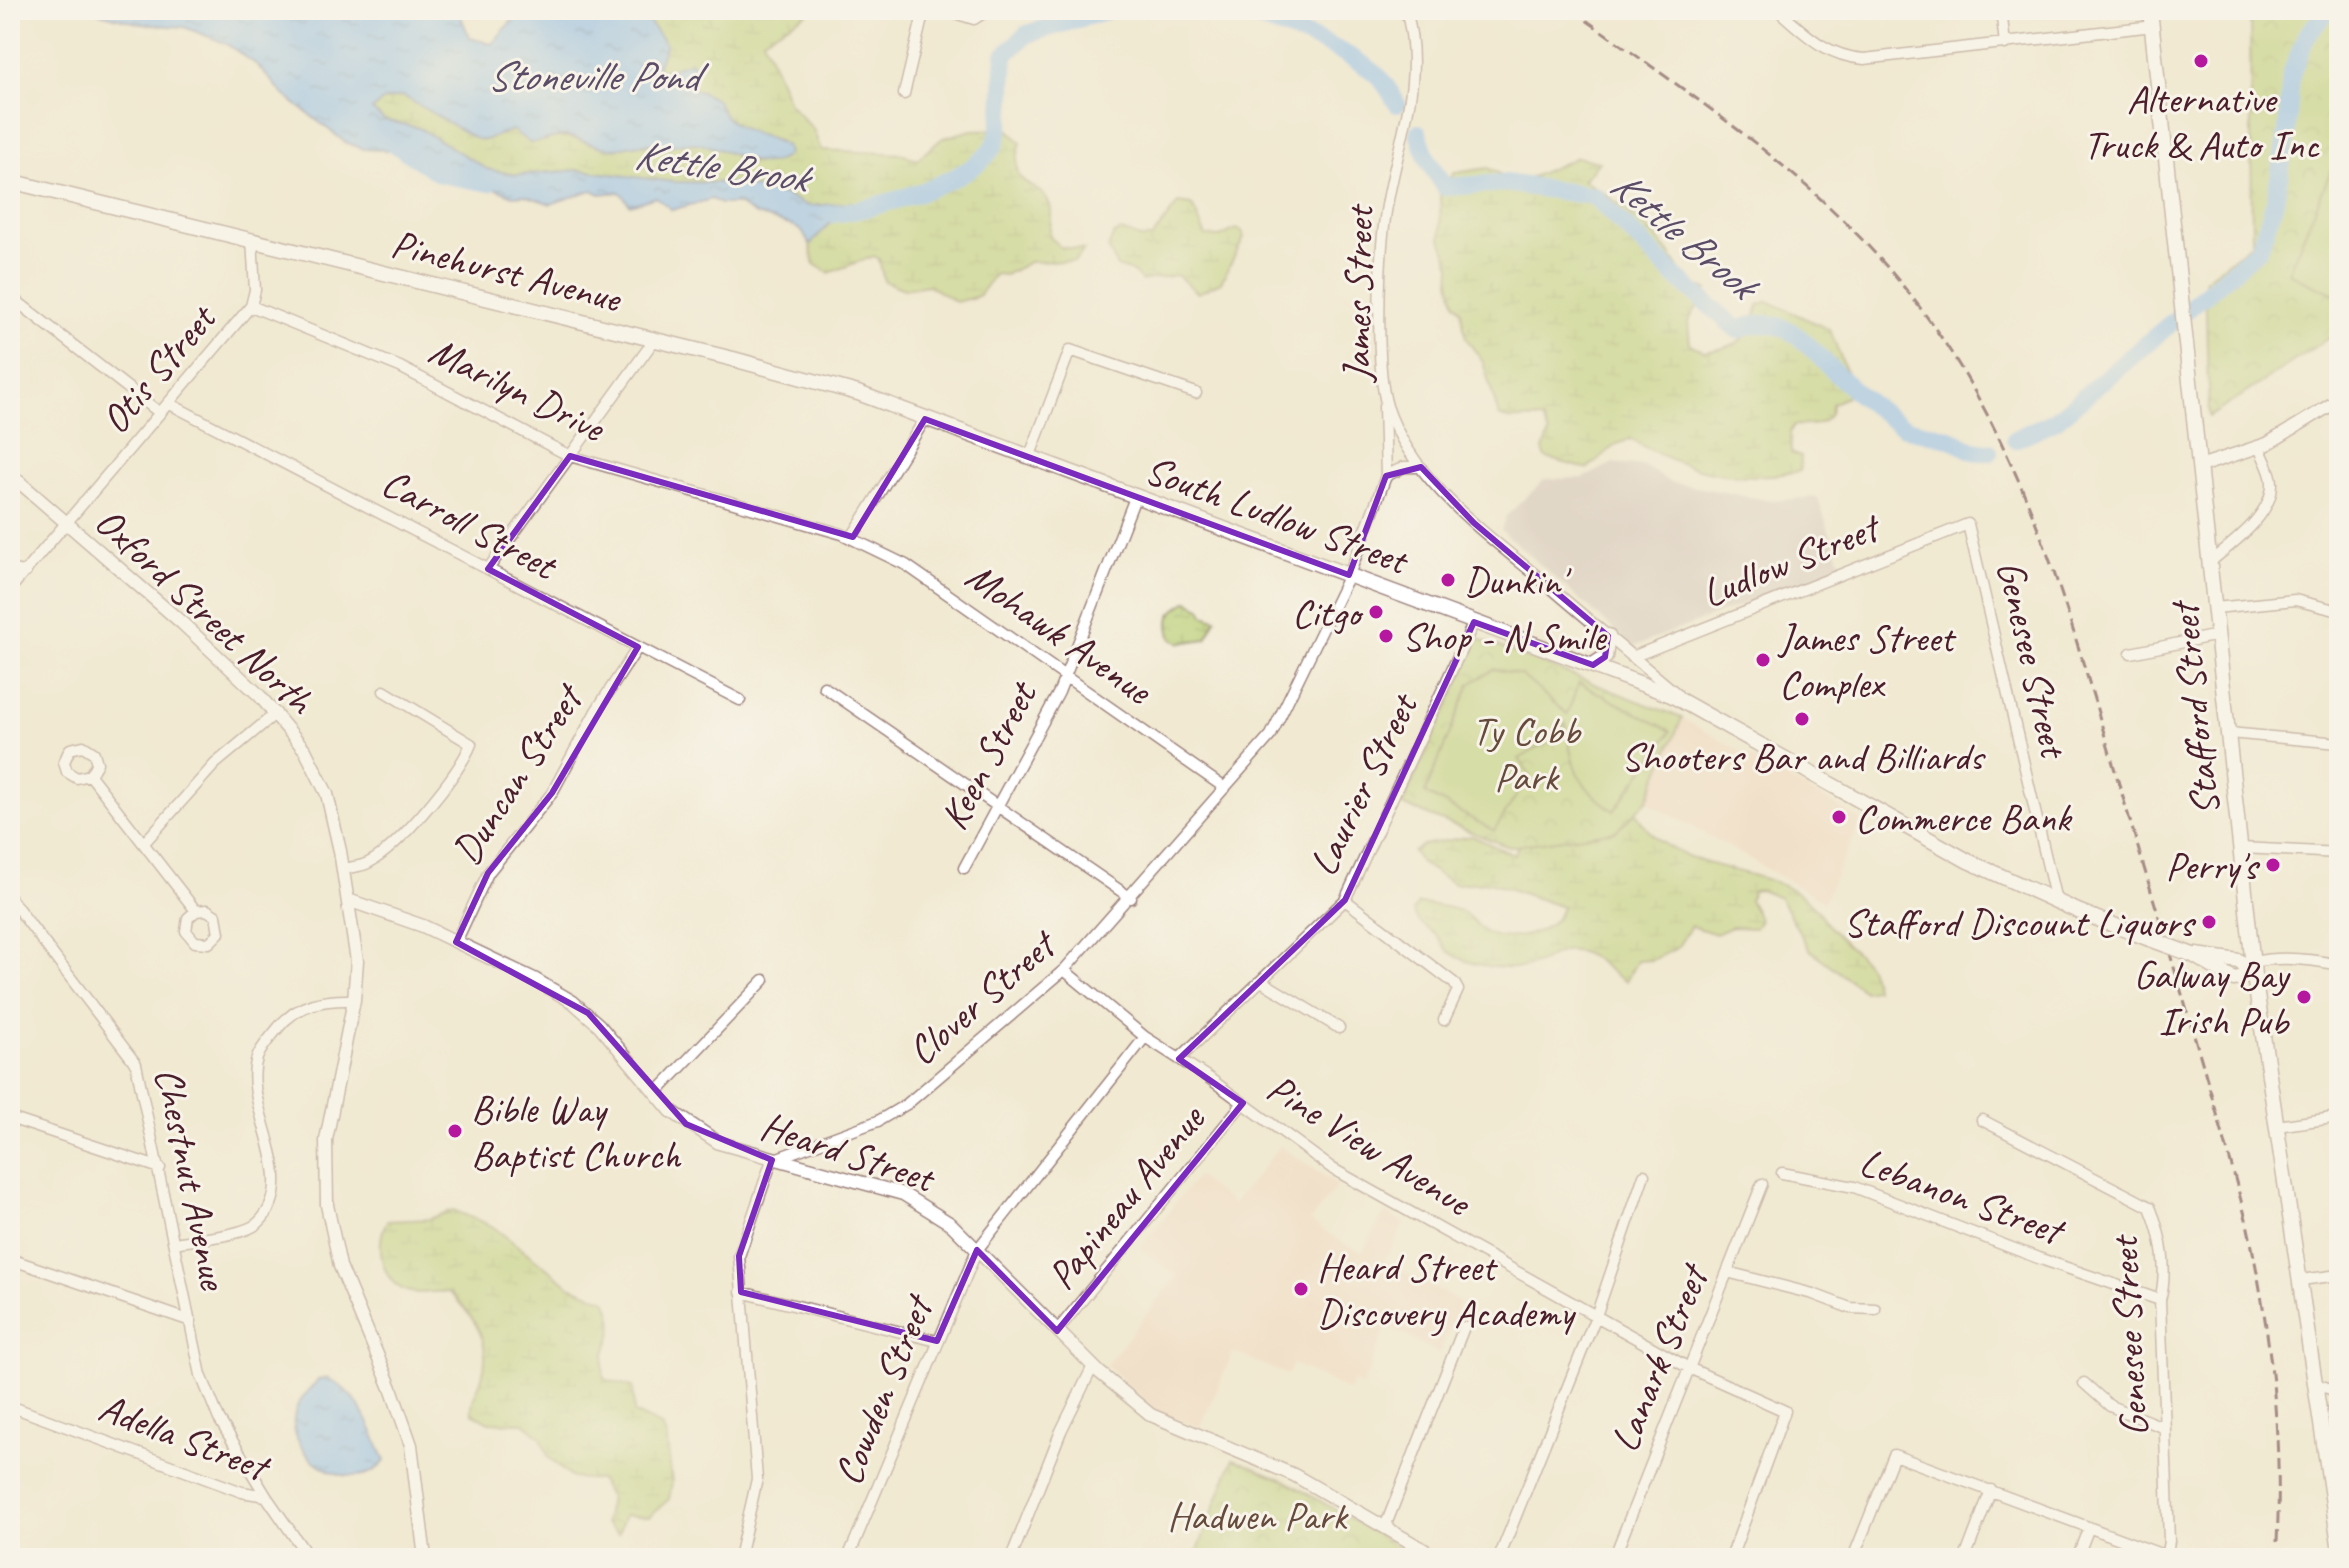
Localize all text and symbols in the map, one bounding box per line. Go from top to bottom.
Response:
water label: Stoneville Pond [487,50,710,103]
marker: Alternative Truck & Auto Inc [2192,52,2210,70]
place label: Alternative Truck & Auto Inc [2083,74,2320,170]
water label: Kettle Brook [631,128,817,206]
water label: Kettle Brook [1600,158,1772,315]
street label: James Street [1331,203,1385,384]
street label: Pinehurst Avenue [386,218,628,324]
street label: Otis Street [90,293,228,444]
street label: Marilyn Drive [421,325,614,454]
street label: South Ludlow Street [1138,445,1417,587]
street label: Carroll Street [373,457,567,592]
street label: Oxford Street North [85,497,326,726]
street label: Ludlow Street [1695,501,1890,619]
street label: Mohawk Avenue [956,551,1163,717]
place label: Dunkin' [1464,556,1572,606]
street label: Genesee Street [1985,556,2080,765]
marker: Dunkin' [1439,571,1457,589]
place label: Citgo [1292,588,1364,638]
street label: Stafford Street [2158,596,2231,818]
marker: Citgo [1367,603,1385,621]
place label: Shop - N Smile [1402,612,1608,662]
place label: James Street Complex [1777,613,1957,709]
marker: Shop - N Smile [1377,627,1395,645]
marker: James Street Complex [1754,651,1772,669]
street label: Keen Street [929,672,1049,838]
street label: Duncan Street [441,673,596,873]
street label: Laurier Street [1298,684,1430,884]
park label: Ty Cobb Park [1472,706,1583,802]
marker: Shooters Bar and Billiards [1793,710,1811,728]
place label: Shooters Bar and Billiards [1621,732,1986,782]
place label: Commerce Bank [1855,793,2072,843]
marker: Commerce Bank [1830,808,1848,826]
place label: Perry's [2165,841,2260,891]
marker: Perry's [2264,856,2282,874]
place label: Stafford Discount Liquors [1843,898,2196,948]
marker: Stafford Discount Liquors [2200,913,2218,931]
street label: Clover Street [897,918,1068,1076]
place label: Galway Bay Irish Pub [2133,950,2291,1046]
marker: Galway Bay Irish Pub [2295,988,2313,1006]
street label: Chestnut Avenue [143,1063,239,1296]
street label: Pine View Avenue [1258,1063,1482,1228]
place label: Bible Way Baptist Church [471,1084,682,1180]
street label: Papineau Avenue [1037,1093,1217,1300]
street label: Heard Street [754,1101,942,1204]
marker: Bible Way Baptist Church [446,1122,464,1140]
street label: Lebanon Street [1853,1136,2073,1257]
street label: Genesee Street [2099,1232,2159,1438]
place label: Heard Street Discovery Academy [1317,1242,1577,1338]
street label: Lanark Street [1599,1255,1721,1459]
marker: Heard Street Discovery Academy [1292,1280,1310,1298]
street label: Cowden Street [823,1285,945,1492]
street label: Adella Street [92,1382,279,1494]
park label: Hadwen Park [1167,1491,1349,1541]

